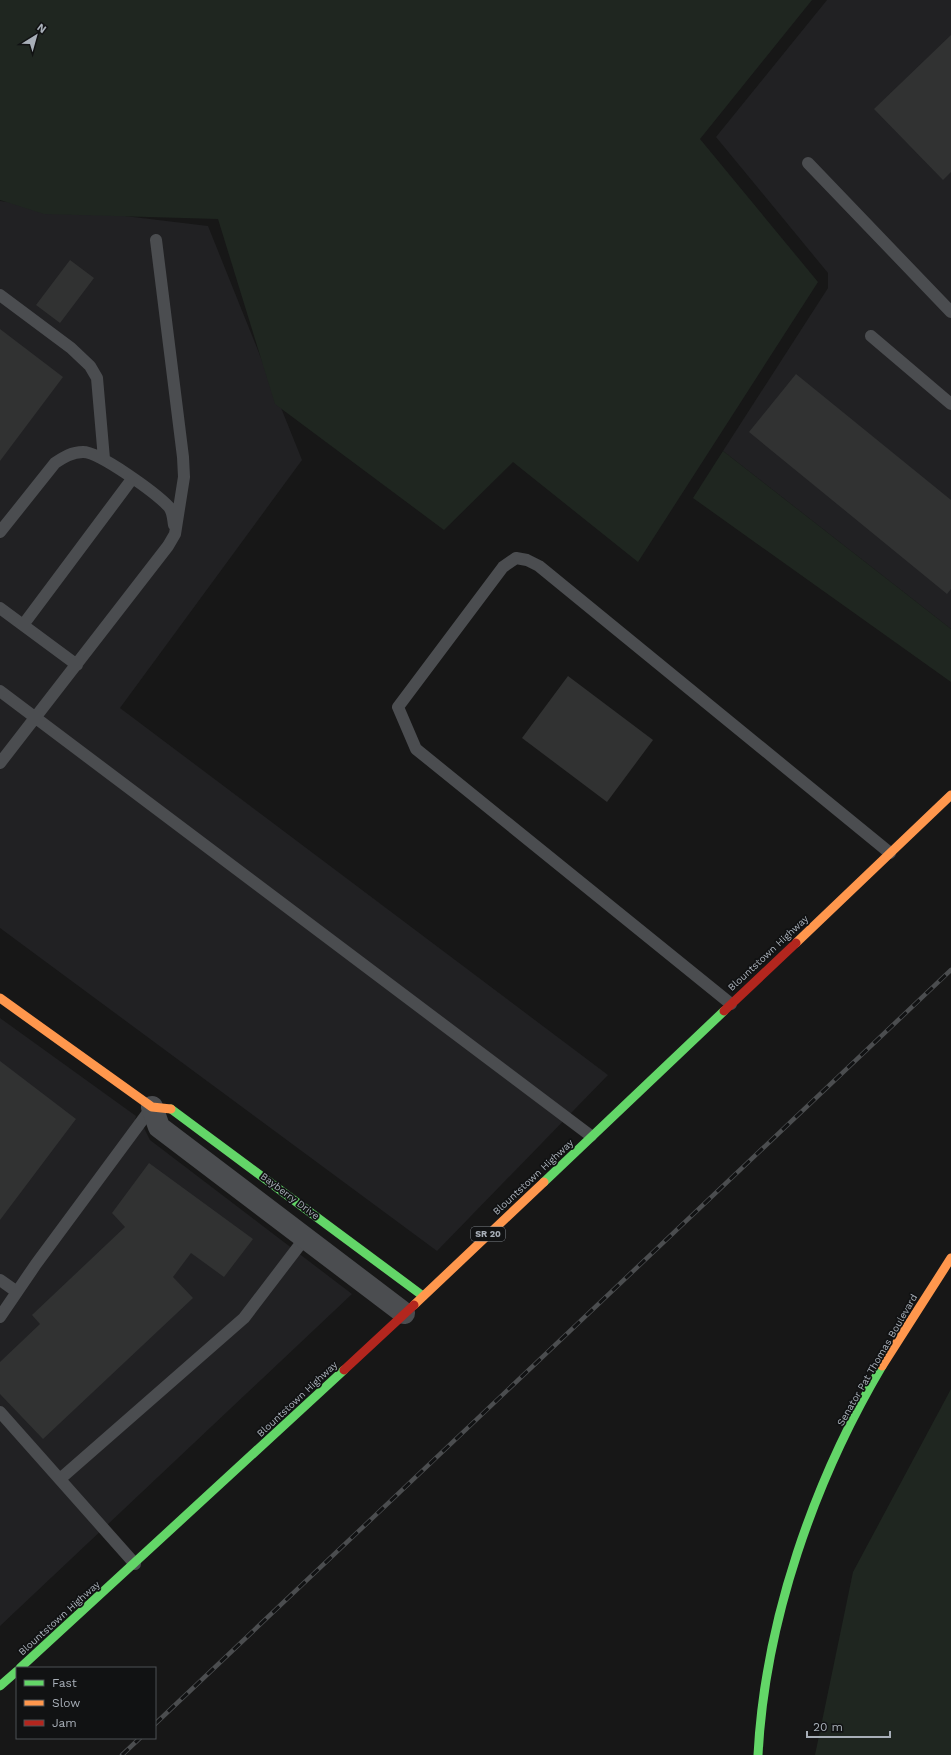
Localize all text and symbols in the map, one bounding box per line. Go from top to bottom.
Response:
north arrow [16,16,56,56]
text: N [35,21,49,36]
street label: Blountstown Highway [726,912,811,993]
street label: Blountstown Highway [491,1136,576,1217]
street label: Bayberry Drive [259,1170,322,1222]
road number: SR 20 [471,1227,505,1241]
street label: Senator Pat Thomas Boulevard [835,1292,919,1428]
street label: Blountstown Highway [255,1358,340,1439]
street label: Blountstown Highway [16,1578,103,1657]
legend [16,1667,156,1739]
text: Fast [52,1676,77,1690]
text: Slow [52,1696,80,1710]
scale bar [807,1713,890,1739]
text: Jam [52,1716,77,1730]
text: 20 m [813,1720,843,1734]

